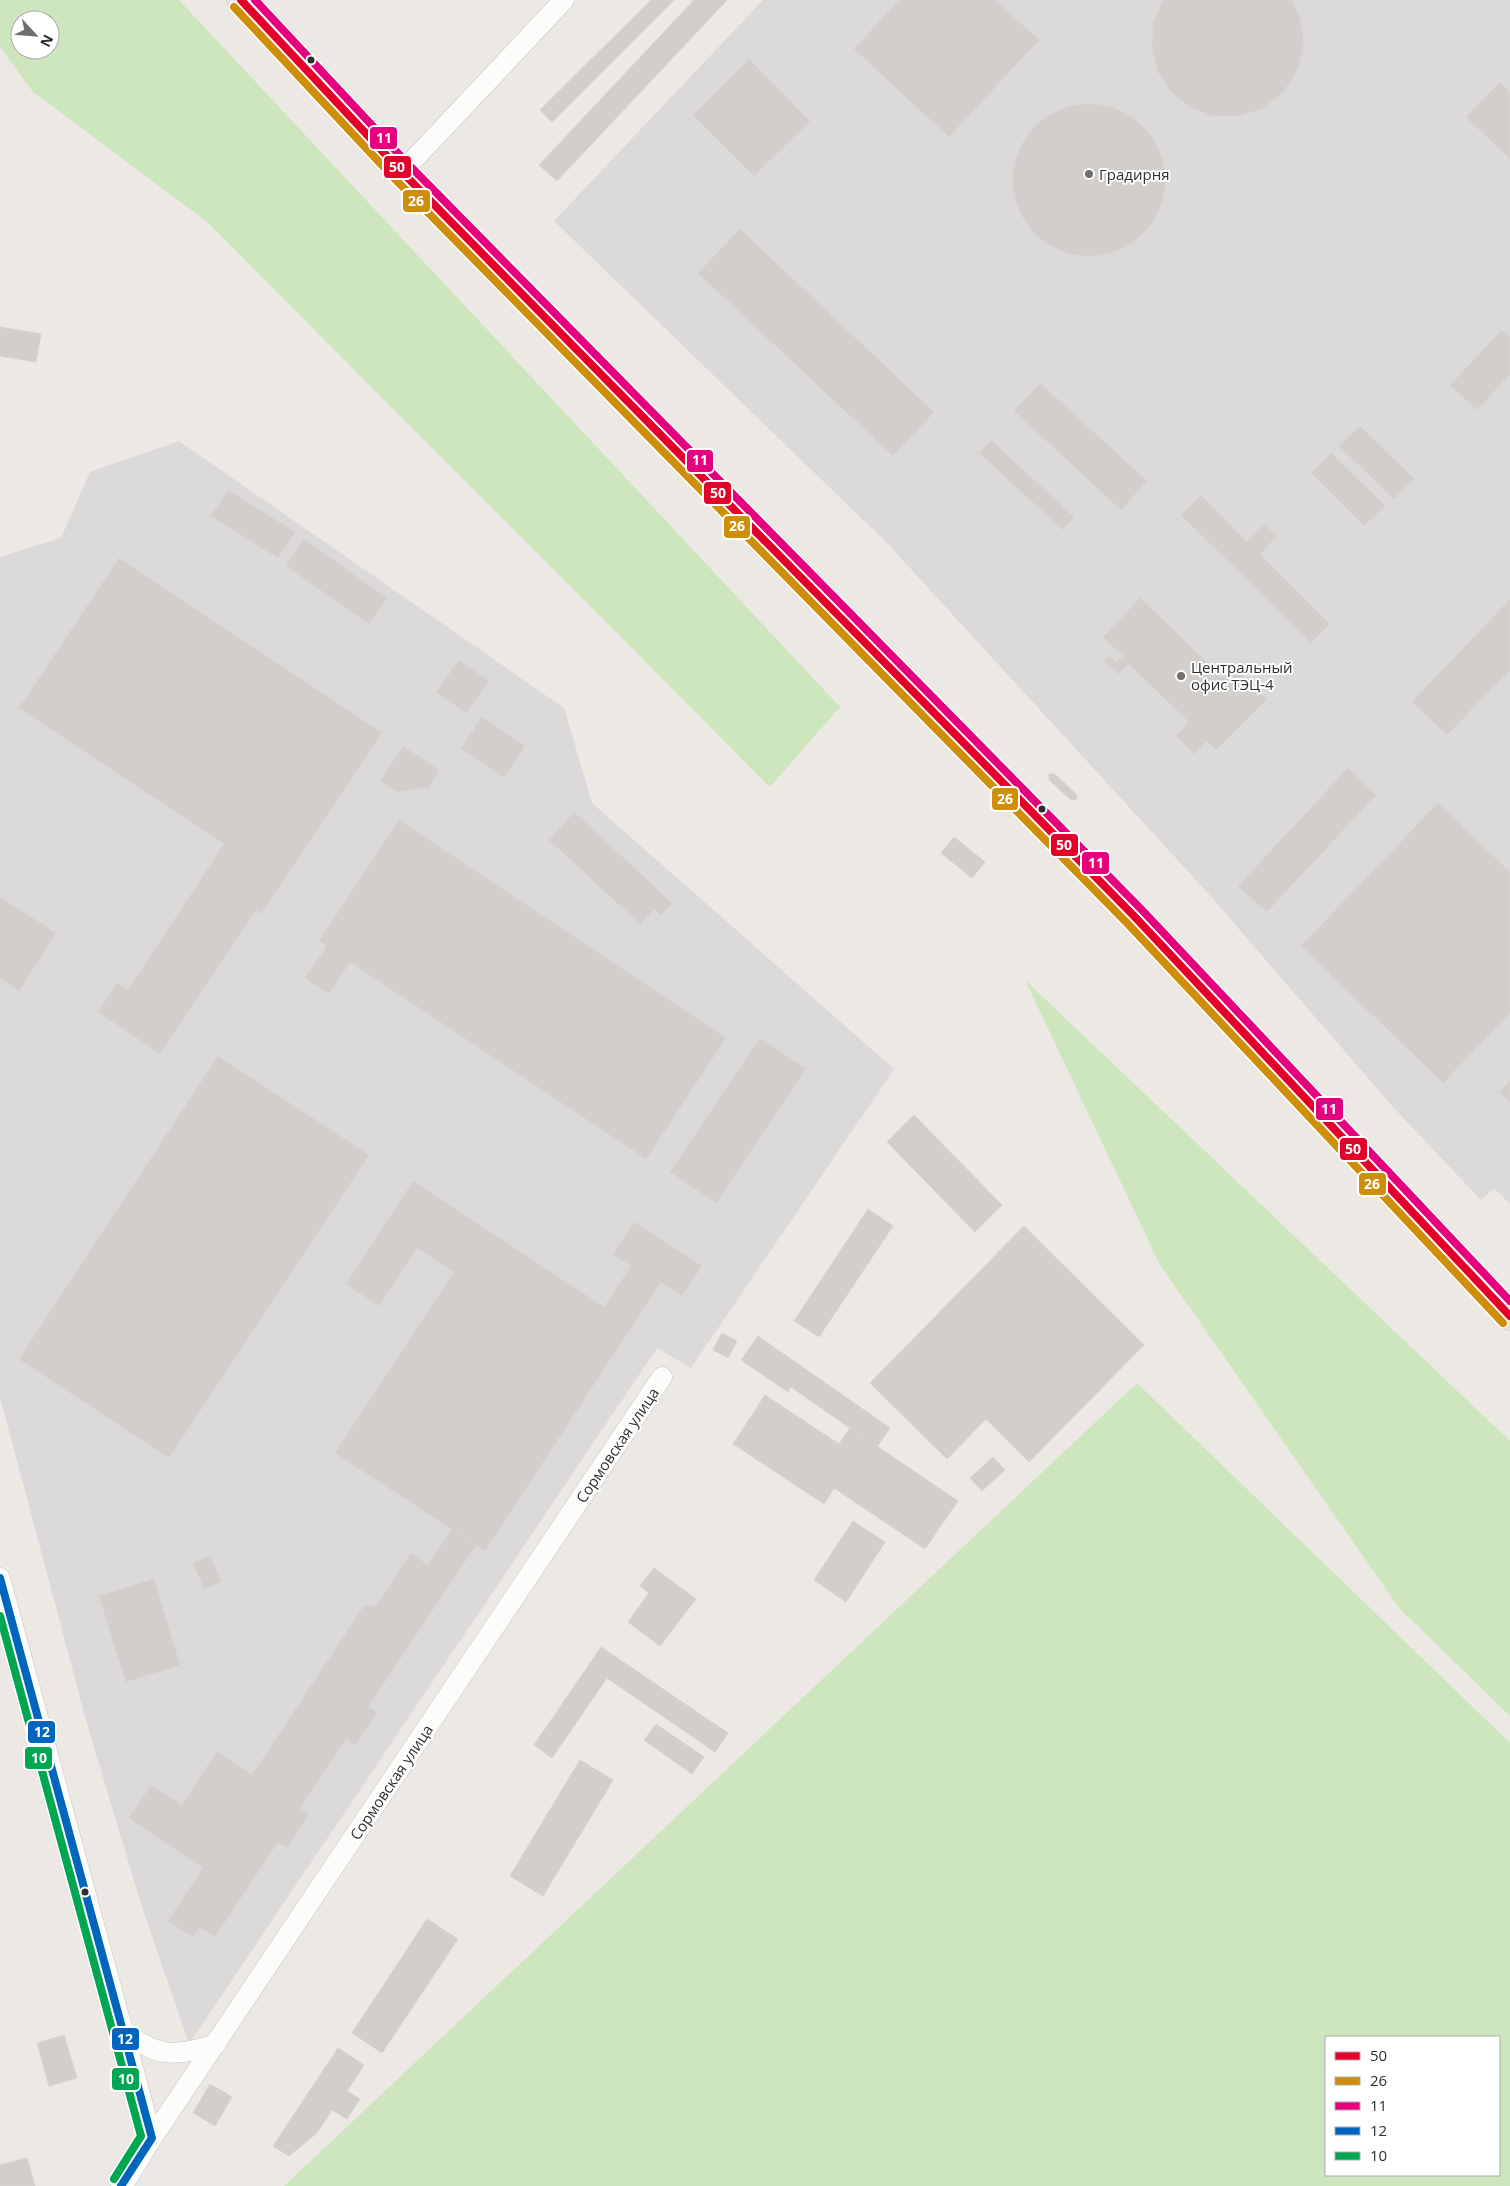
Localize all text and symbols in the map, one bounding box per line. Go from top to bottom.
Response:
north arrow [10,10,60,60]
text: N [36,32,58,50]
unlabelled marker [306,55,316,65]
line badge: 11 [369,126,398,150]
text: 11 [376,128,392,147]
line badge: 50 [383,155,412,179]
text: 50 [389,157,405,176]
place label: Градирня [1099,164,1169,184]
marker: Градирня [1083,168,1095,180]
line badge: 26 [402,189,431,213]
text: 26 [408,191,424,210]
line badge: 11 [686,449,714,473]
text: 11 [692,450,708,469]
line badge: 50 [703,481,732,505]
text: 50 [710,483,726,502]
line badge: 26 [723,515,751,539]
text: 26 [729,516,745,535]
place label: Центральный офис ТЭЦ-4 [1191,657,1293,694]
marker: Центральный офис ТЭЦ-4 [1175,670,1187,682]
line badge: 26 [991,787,1019,811]
text: 26 [997,789,1013,808]
unlabelled marker [1037,804,1047,814]
line badge: 50 [1050,833,1079,857]
text: 50 [1056,835,1072,854]
line badge: 11 [1081,851,1110,875]
text: 11 [1088,853,1104,872]
line badge: 11 [1315,1097,1344,1121]
text: 11 [1321,1099,1337,1118]
line badge: 50 [1339,1137,1368,1161]
text: 50 [1345,1139,1361,1158]
line badge: 26 [1358,1172,1387,1196]
text: 26 [1364,1174,1380,1193]
street label: Сормовская улица [571,1383,663,1507]
line badge: 12 [27,1720,56,1744]
street label: Сормовская улица [345,1720,437,1844]
text: 12 [34,1722,50,1741]
line badge: 10 [24,1746,53,1770]
text: 10 [31,1748,47,1767]
unlabelled marker [80,1887,90,1897]
line badge: 12 [111,2027,140,2051]
text: 12 [117,2029,133,2048]
legend [1325,2036,1500,2176]
text: 50 [1370,2045,1387,2065]
line badge: 10 [111,2067,140,2091]
text: 10 [118,2069,134,2088]
text: 26 [1370,2070,1387,2090]
text: 11 [1370,2095,1387,2115]
text: 12 [1370,2120,1387,2140]
text: 10 [1370,2145,1387,2165]

